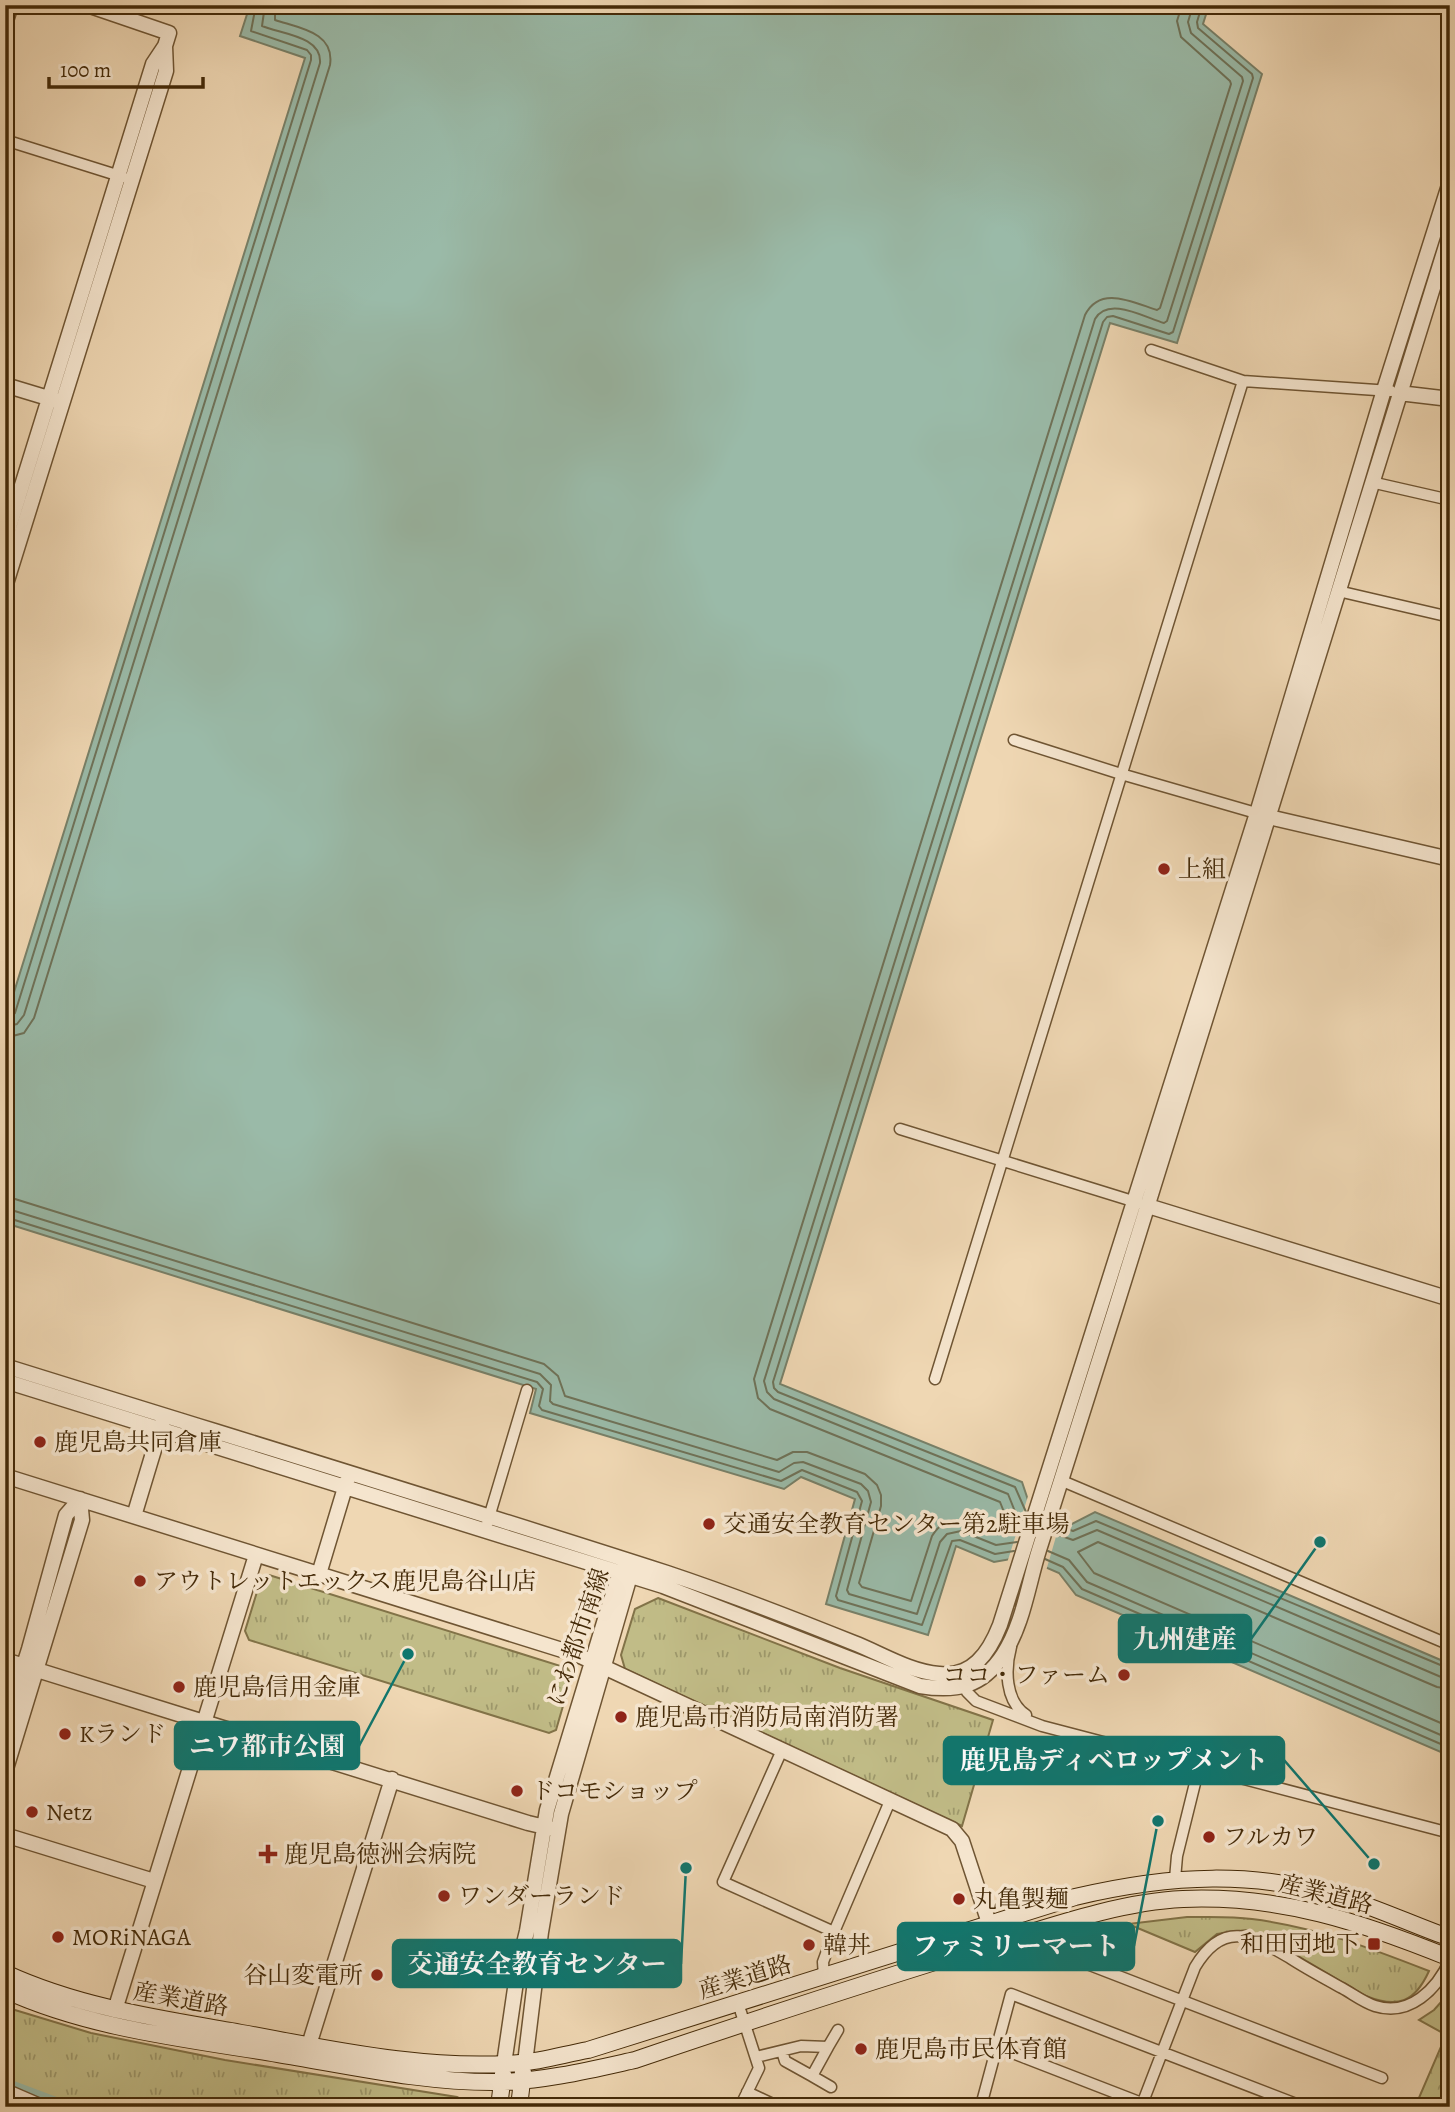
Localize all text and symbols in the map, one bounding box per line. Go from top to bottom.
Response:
scale bar [49,46,203,90]
text: 100 m [60,56,111,84]
place label: 上組 [1178,853,1226,885]
marker: 上組 [1156,861,1172,877]
place label: 鹿児島共同倉庫 [54,1426,222,1458]
marker: 鹿児島共同倉庫 [32,1434,48,1450]
place label: 交通安全教育センター第2駐車場 [723,1508,1069,1540]
marker: 交通安全教育センター第2駐車場 [701,1516,717,1532]
street label: にわ都市南線 [539,1564,617,1710]
place label: アウトレットエックス鹿児島谷山店 [154,1565,536,1597]
marker: アウトレットエックス鹿児島谷山店 [132,1573,148,1589]
callout: 九州建産 [1119,1615,1251,1662]
text: 九州建産 [1133,1622,1237,1657]
place label: ココ・ファーム [942,1659,1110,1691]
marker: ココ・ファーム [1116,1667,1132,1683]
place label: 鹿児島信用金庫 [193,1671,361,1703]
marker: 鹿児島信用金庫 [171,1679,187,1695]
place label: 鹿児島市消防局南消防署 [635,1701,899,1733]
marker: 鹿児島市消防局南消防署 [613,1709,629,1725]
place label: Kランド [79,1718,166,1750]
callout: ニワ都市公園 [175,1722,359,1769]
marker: Kランド [57,1726,73,1742]
text: ニワ都市公園 [189,1729,345,1764]
callout: 鹿児島ディベロップメント [944,1737,1284,1784]
text: 鹿児島ディベロップメント [960,1743,1268,1778]
place label: ドコモショップ [531,1775,698,1807]
marker: ドコモショップ [509,1783,525,1799]
place label: Netz [46,1796,93,1828]
marker: Netz [24,1804,40,1820]
place label: フルカワ [1223,1821,1318,1853]
marker: フルカワ [1201,1829,1217,1845]
place label: 鹿児島徳洲会病院 [284,1838,476,1870]
marker: 鹿児島徳洲会病院 [258,1844,278,1864]
street label: 産業道路 [1276,1867,1376,1921]
place label: ワンダーランド [458,1880,625,1912]
place label: 丸亀製麺 [973,1883,1069,1915]
marker: ワンダーランド [436,1888,452,1904]
marker: 丸亀製麺 [951,1891,967,1907]
place label: MORiNAGA [72,1921,192,1953]
callout: ファミリーマート [898,1923,1134,1970]
place label: 和田団地下 [1240,1928,1360,1960]
marker: MORiNAGA [50,1929,66,1945]
place label: 韓丼 [823,1929,871,1961]
text: ファミリーマート [912,1929,1120,1964]
marker: 和田団地下 [1366,1936,1382,1952]
marker: 韓丼 [801,1937,817,1953]
callout: 交通安全教育センター [393,1940,681,1987]
text: 交通安全教育センター [408,1947,666,1982]
street label: 産業道路 [694,1948,796,2006]
place label: 谷山変電所 [243,1959,363,1991]
marker: 谷山変電所 [369,1967,385,1983]
street label: 産業道路 [131,1975,231,2023]
place label: 鹿児島市民体育館 [875,2033,1067,2065]
marker: 鹿児島市民体育館 [853,2041,869,2057]

